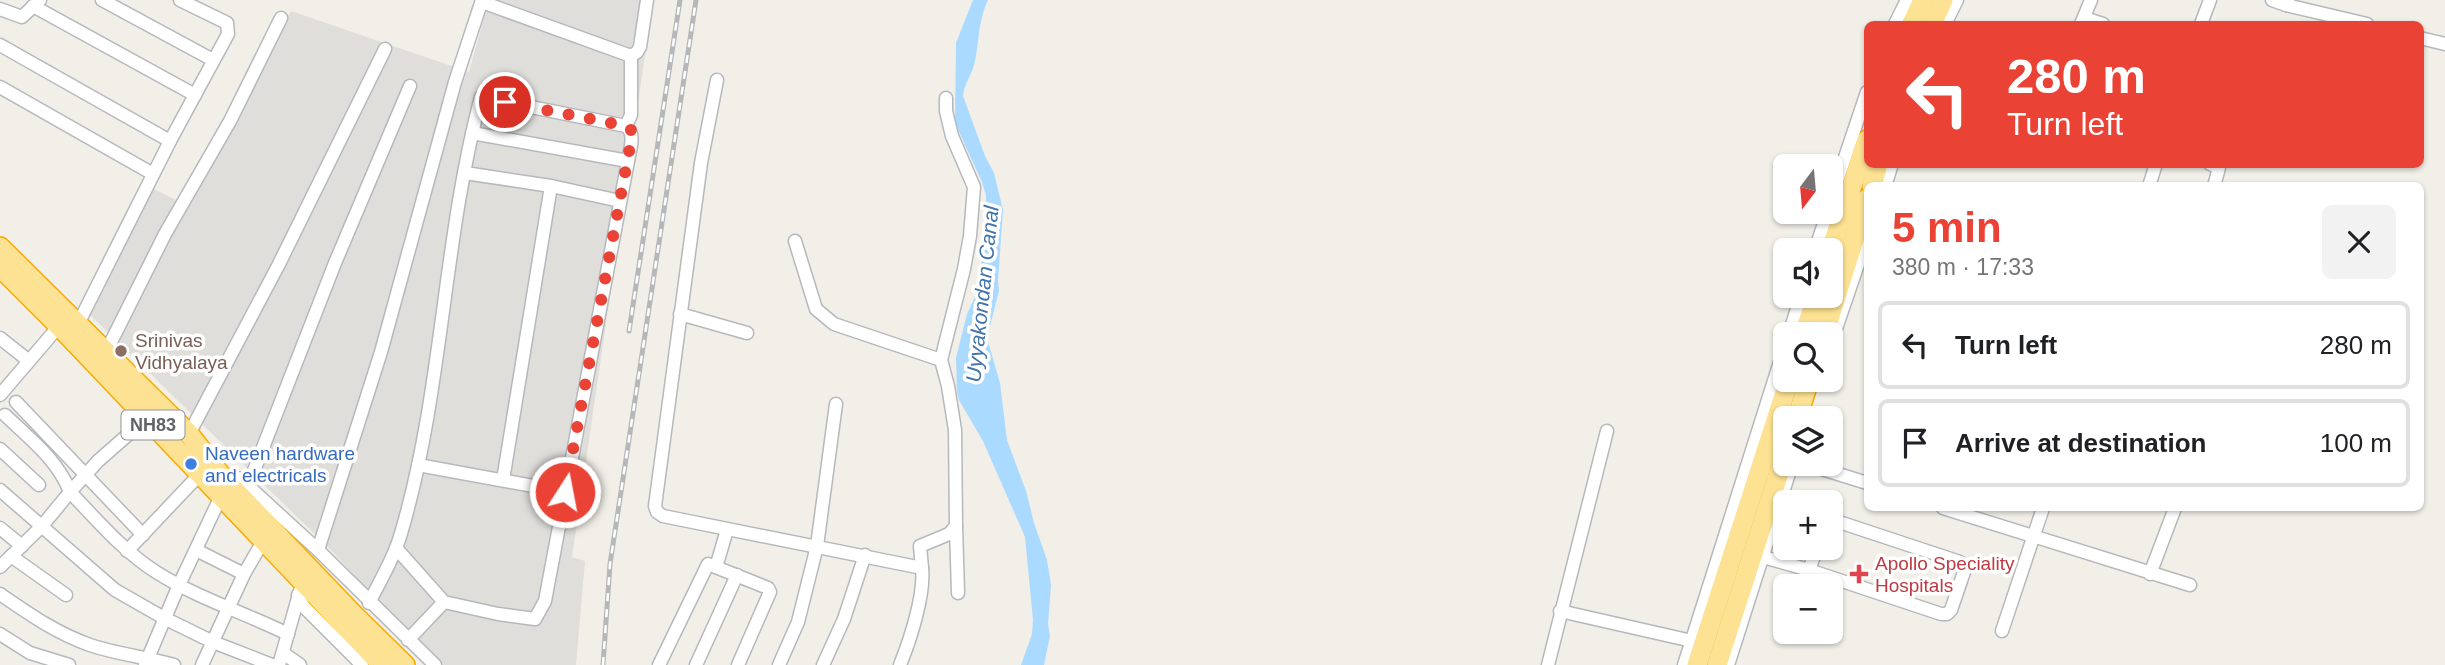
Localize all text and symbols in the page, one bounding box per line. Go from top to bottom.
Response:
icon: left [1892,49,1983,140]
text: 280 m [2007,49,2146,103]
pin [475,72,535,132]
icon: arrive [486,83,524,121]
text: Turn left [2007,106,2123,142]
north arrow [1773,154,1843,224]
map controls [1773,154,1843,644]
water label: Uyyakondan Canal [961,203,1003,383]
text: 5 min [1892,204,2002,251]
button: close [2322,205,2396,279]
button: sound [1773,238,1843,308]
text: 380 m · 17:33 [1892,254,2034,280]
button: search [1773,322,1843,392]
icon: left [1896,326,1934,364]
place label: Srinivas Vidhyalaya [135,330,228,373]
text: Turn left [1955,330,2057,360]
text: 280 m [2320,330,2392,360]
marker: Srinivas Vidhyalaya [113,343,129,359]
button: layers [1773,406,1843,476]
road number: NH83 [122,410,184,440]
icon: arrive [1896,424,1934,462]
text: Arrive at destination [1955,428,2206,458]
text: 100 m [2320,428,2392,458]
place label: Naveen hardware and electricals [205,443,355,486]
position arrow [528,455,602,529]
marker: Naveen hardware and electricals [183,456,199,472]
button: + [1773,490,1843,560]
place label: Apollo Speciality Hospitals [1875,553,2015,596]
marker: Apollo Speciality Hospitals [1849,564,1869,584]
button: − [1773,574,1843,644]

